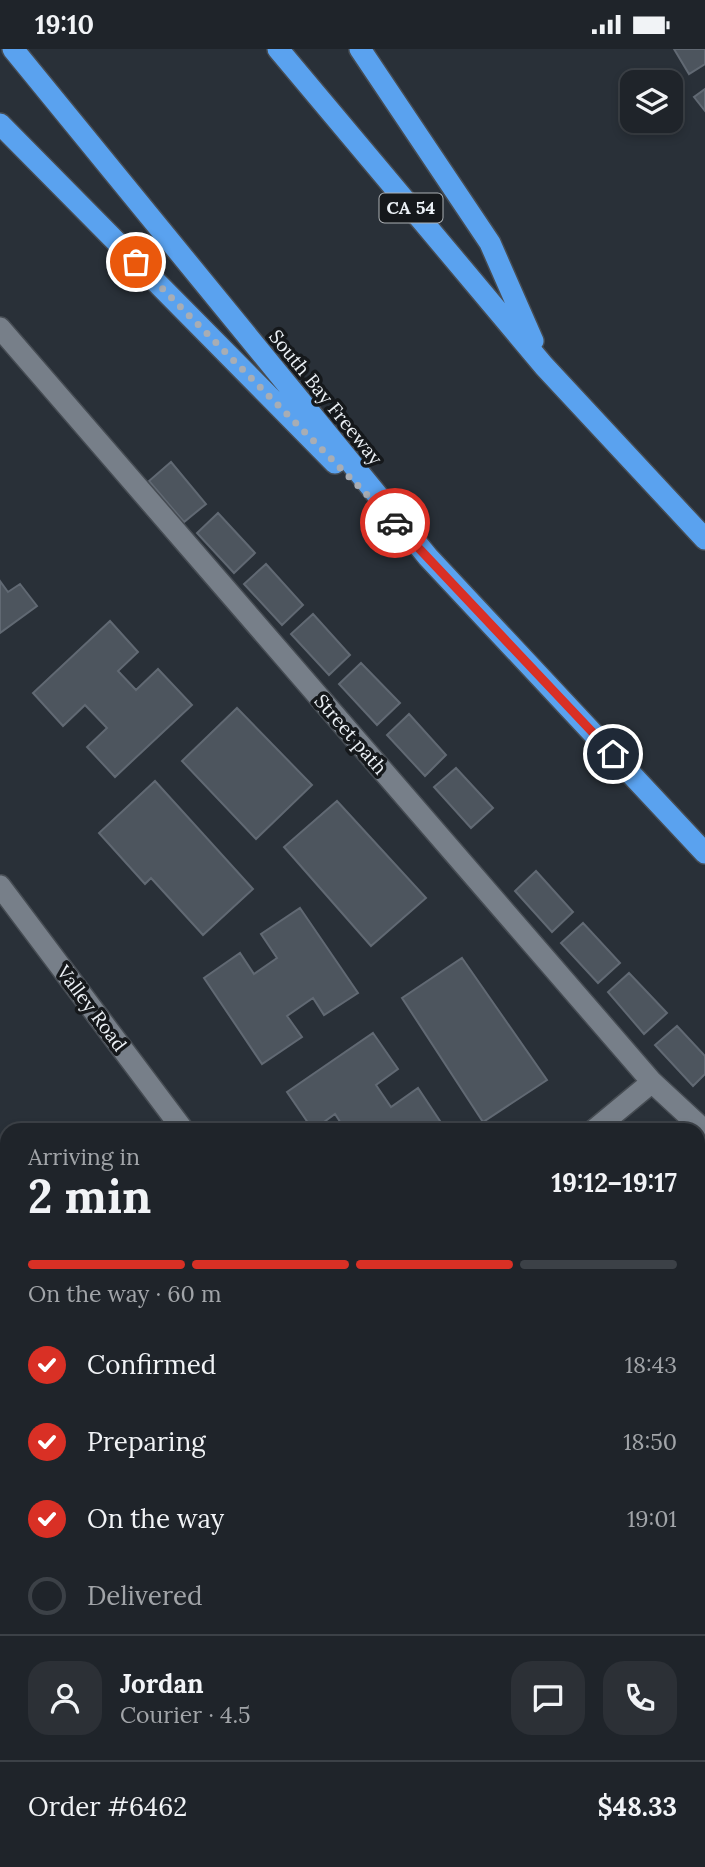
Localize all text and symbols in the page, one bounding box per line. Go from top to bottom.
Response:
text: 19:10 [35,8,94,41]
map controls [620,70,683,133]
button: layers [620,70,683,133]
road number: CA 54 [380,193,442,223]
pin [106,232,166,292]
icon: bag [117,243,155,281]
street label: South Bay Freeway [264,325,388,469]
courier [360,488,430,558]
icon: car [376,504,414,542]
street label: Street path [310,689,392,779]
pin [583,724,643,784]
icon: home [594,735,632,773]
street label: Valley Road [51,959,132,1056]
text: Arriving in [28,1142,140,1171]
text: 19:12–19:17 [552,1166,677,1199]
text: 2 min [28,1167,151,1226]
text: On the way · 60 m [28,1279,221,1308]
icon: check [28,1346,66,1384]
text: Confirmed [87,1348,216,1381]
text: 18:43 [625,1350,677,1379]
icon: check [28,1423,66,1461]
text: Preparing [87,1425,206,1458]
text: 18:50 [623,1427,677,1456]
icon: check [28,1500,66,1538]
text: On the way [87,1502,224,1535]
text: 19:01 [627,1504,677,1533]
text: Delivered [87,1579,203,1612]
button: person [28,1661,102,1735]
button: chat [511,1661,585,1735]
button: phone [603,1661,677,1735]
text: Jordan [120,1667,204,1700]
text: Courier · 4.5 [120,1700,251,1729]
text: Order #6462 [28,1790,187,1823]
text: $48.33 [597,1790,677,1823]

